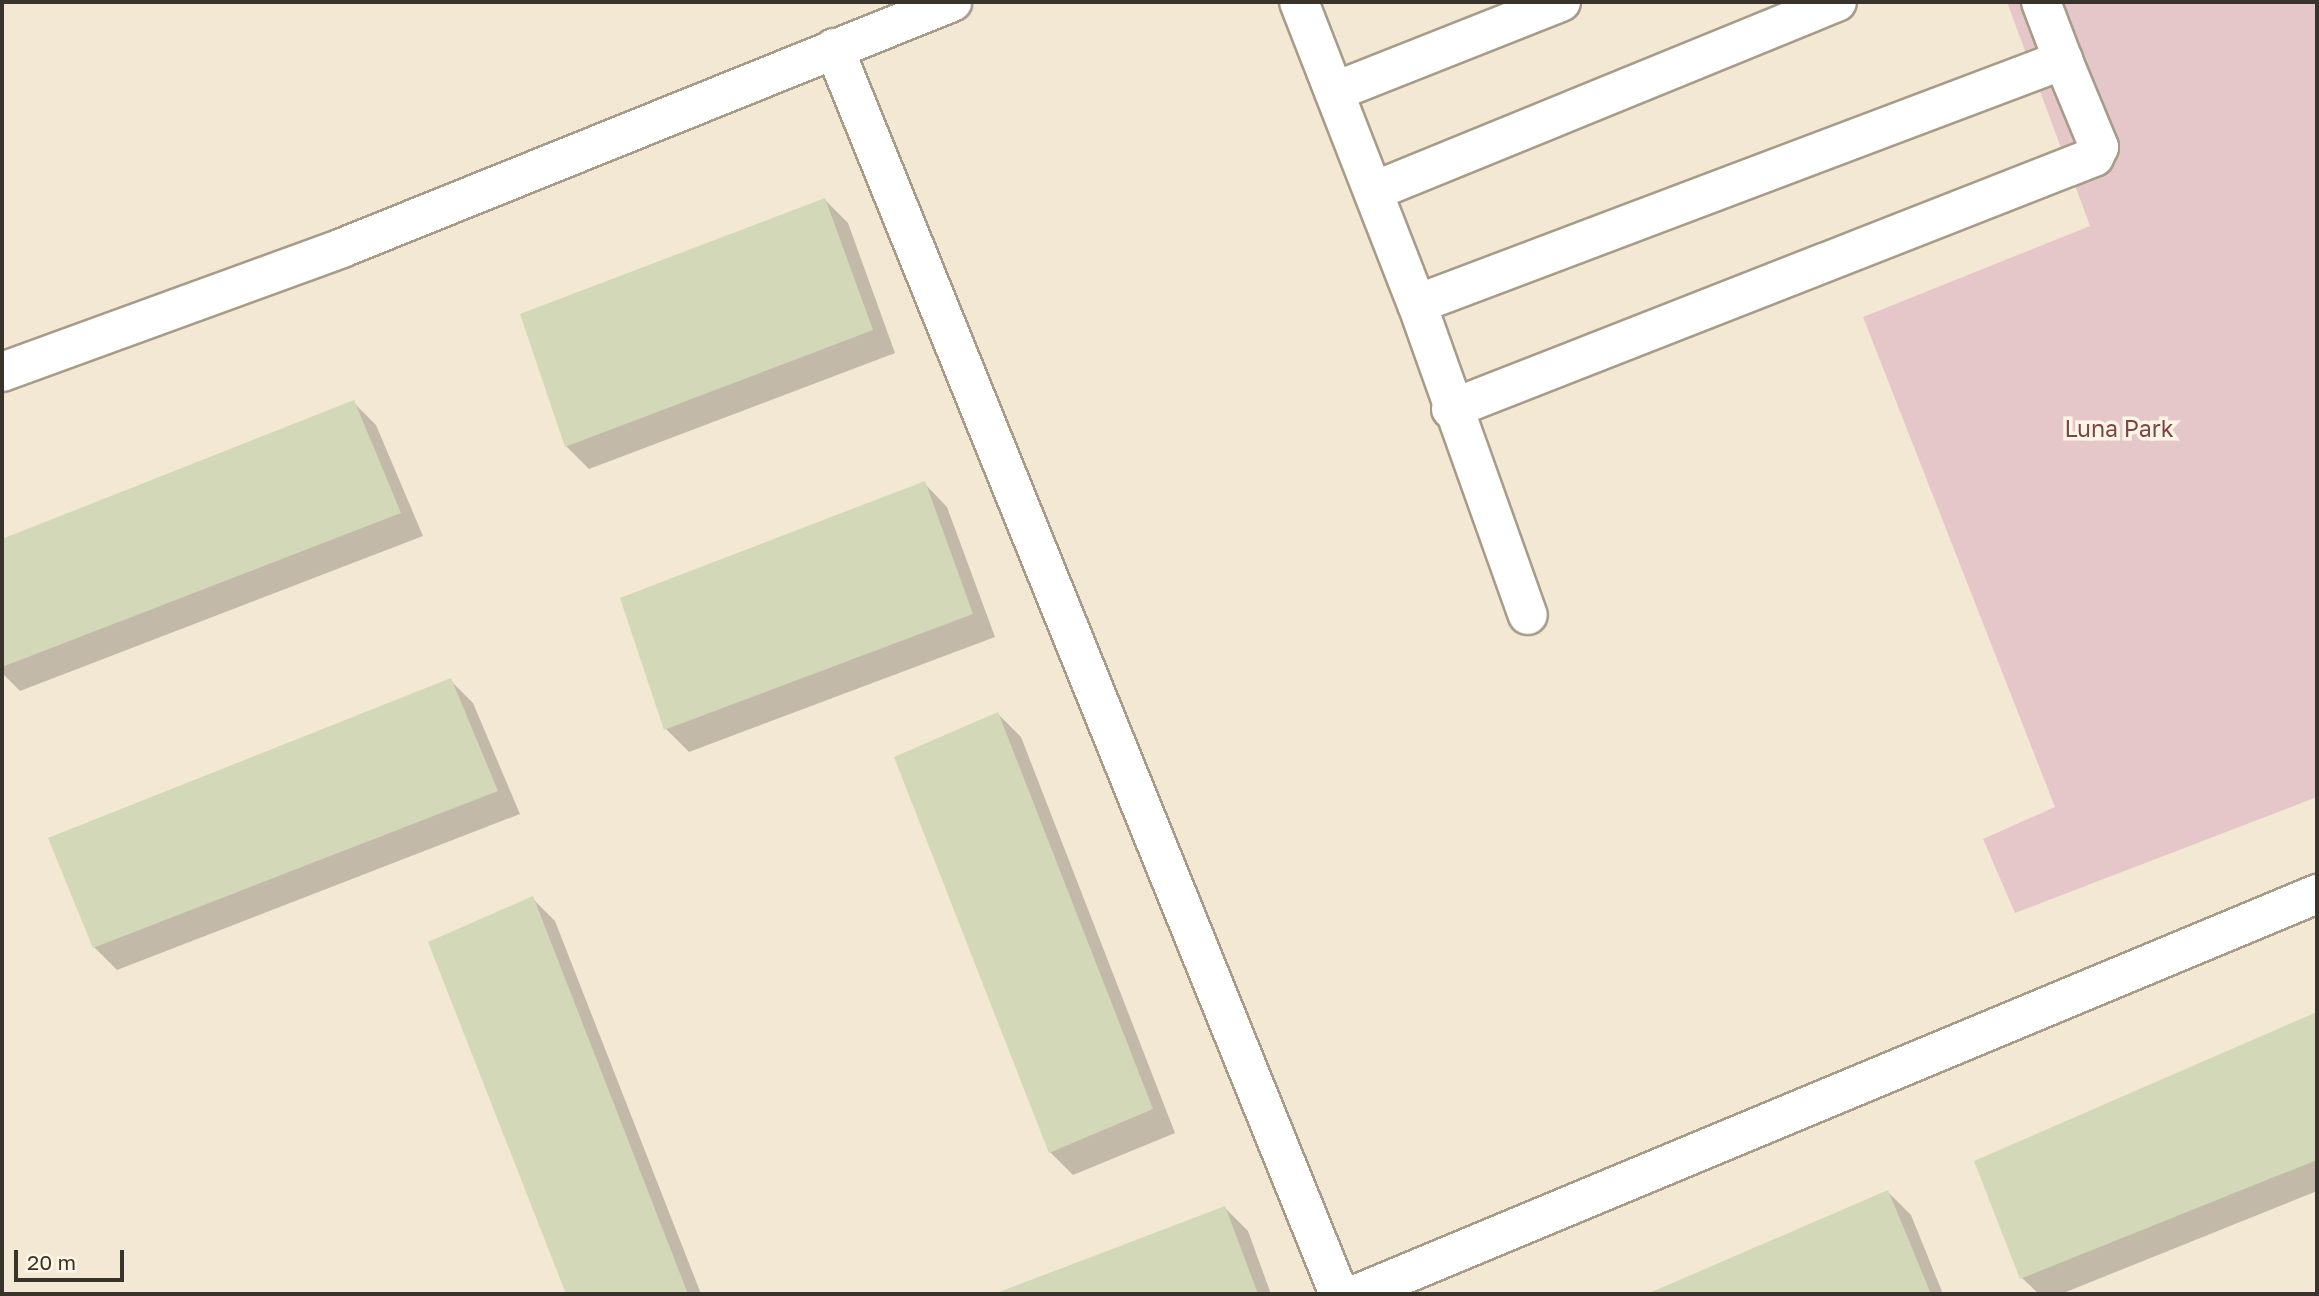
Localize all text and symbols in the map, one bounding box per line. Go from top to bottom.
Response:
park label: Luna Park [2064,414,2174,442]
scale bar [18,1236,128,1280]
text: 20 m [27,1249,76,1275]

